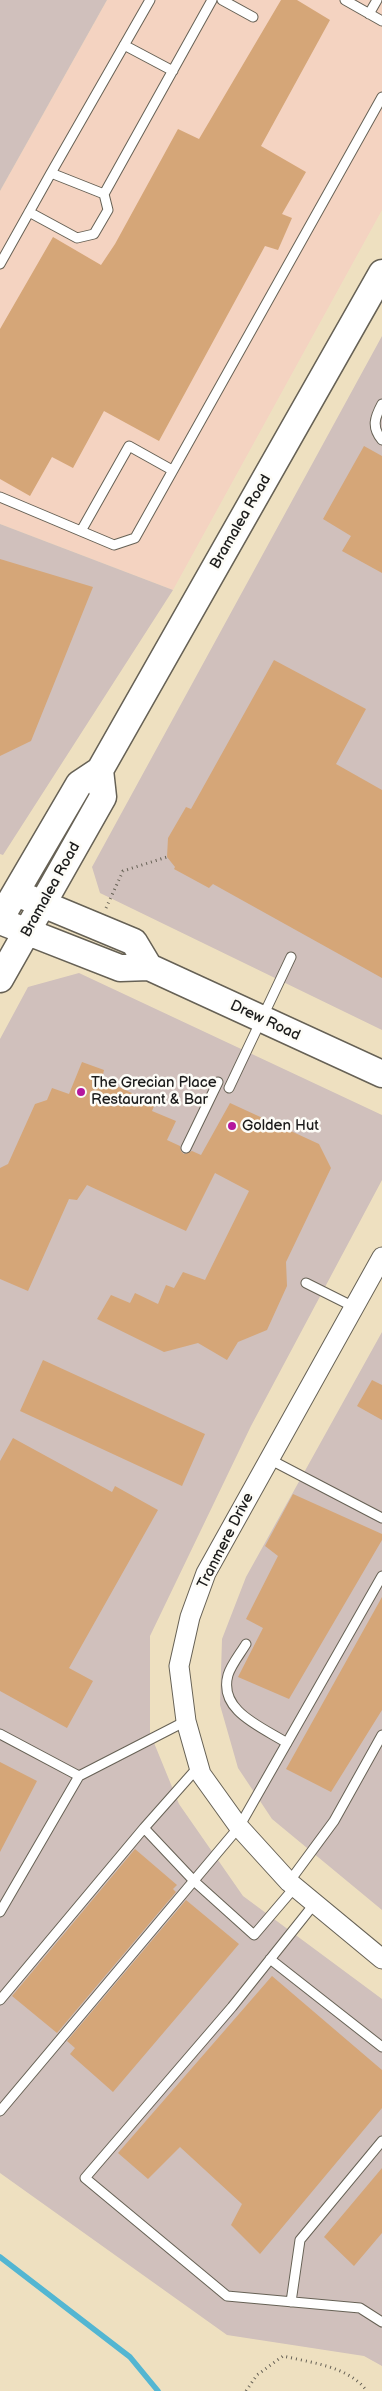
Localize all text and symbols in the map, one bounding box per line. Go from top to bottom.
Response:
street label: Bramalea Road [207,472,275,572]
street label: Bramalea Road [18,839,84,941]
street label: Drew Road [227,997,303,1045]
place label: The Grecian Place Restaurant & Bar [91,1074,217,1109]
marker: The Grecian Place Restaurant & Bar [75,1086,87,1098]
place label: Golden Hut [242,1117,319,1135]
marker: Golden Hut [226,1120,238,1132]
street label: Tranmere Drive [194,1490,258,1592]

